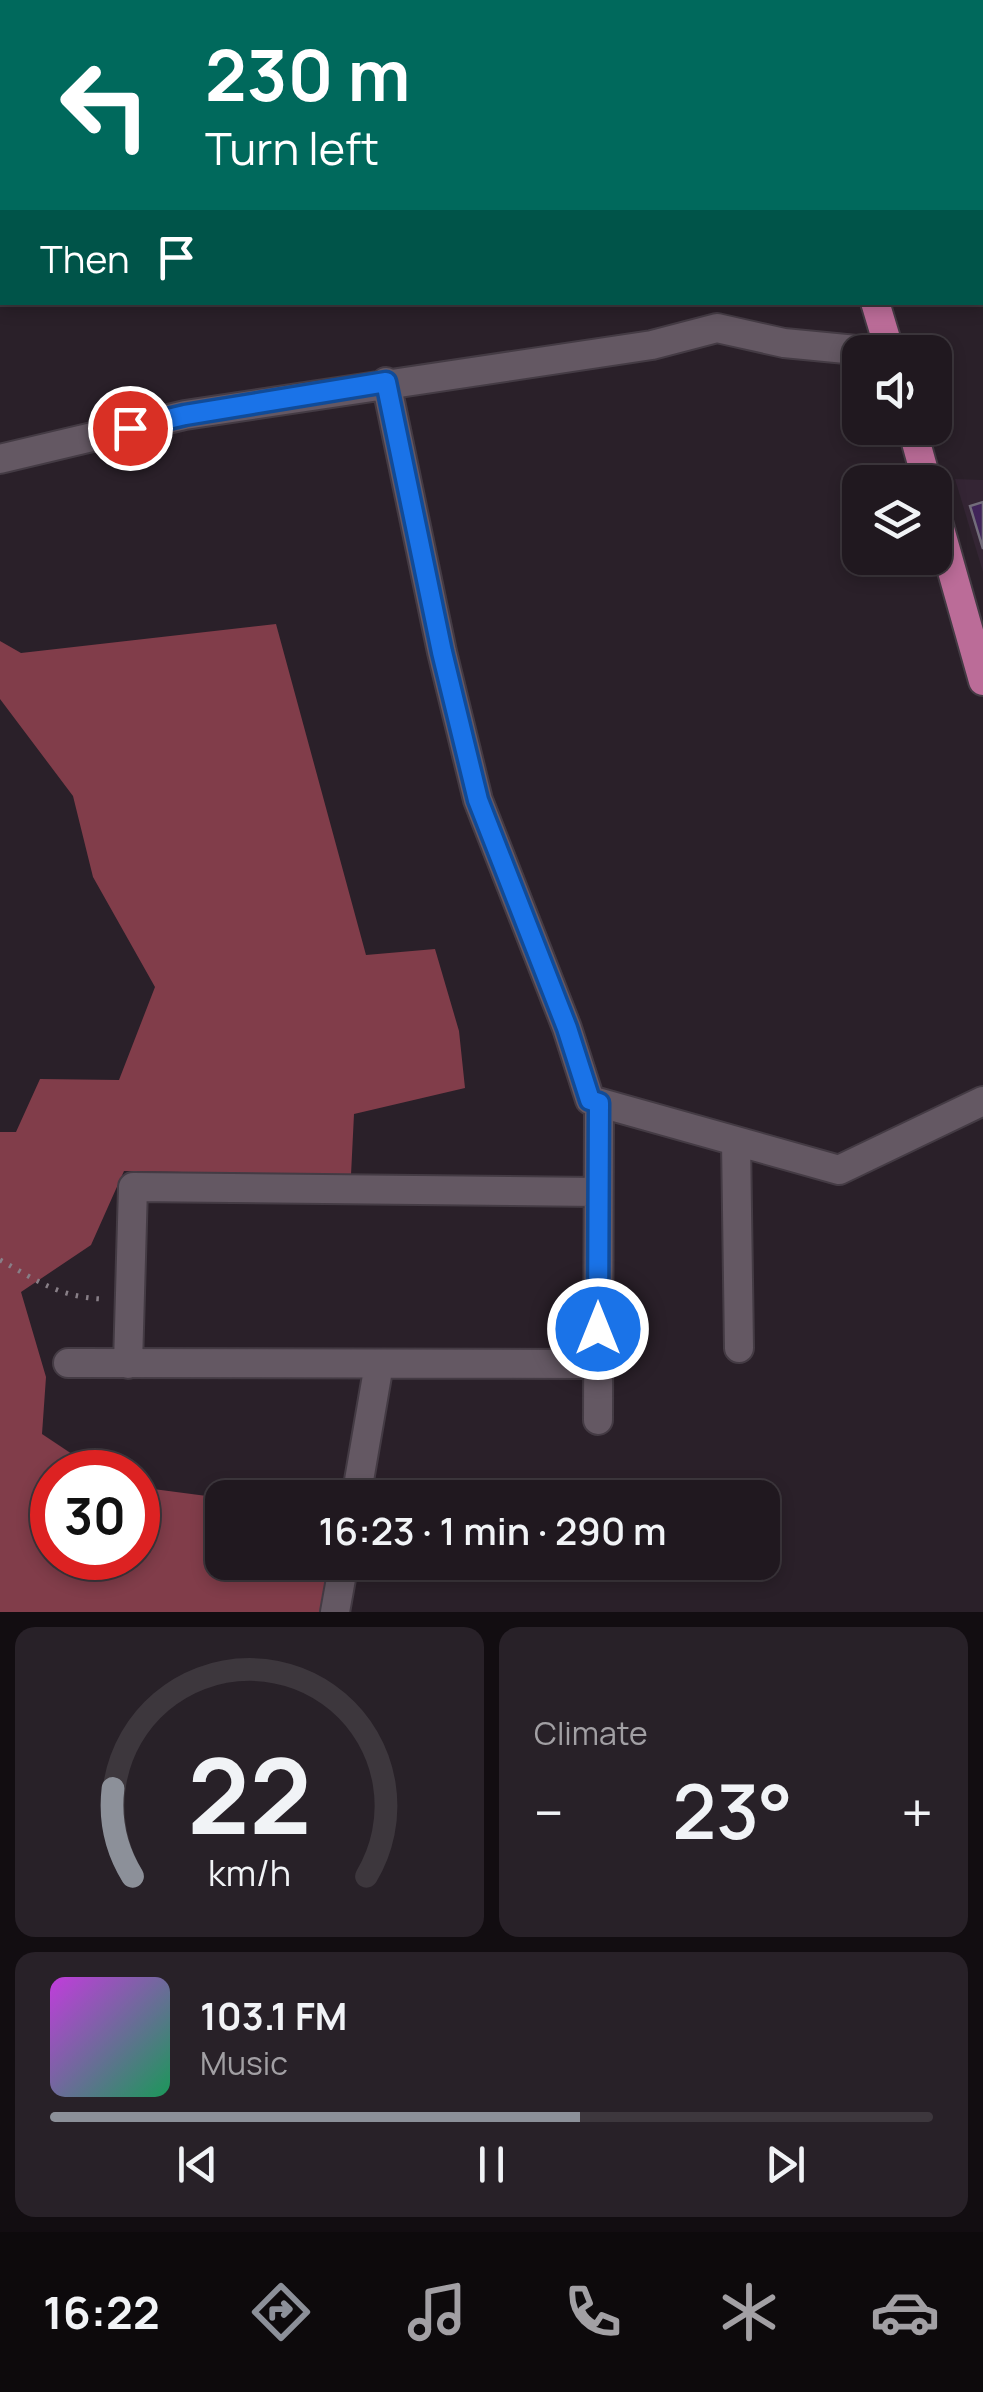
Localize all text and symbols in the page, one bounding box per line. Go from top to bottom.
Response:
text: 230 m [205,26,410,122]
icon: left [40,40,170,170]
text: Turn left [205,117,379,179]
icon: arrive [149,230,204,285]
text: Then [40,232,129,284]
map controls [842,335,952,575]
button: sound [842,335,952,445]
pin [88,386,173,471]
icon: arrive [103,401,158,456]
button: layers [842,465,952,575]
position arrow [546,1277,650,1381]
speed limit sign: 30 [30,1450,160,1580]
text: 16:23 · 1 min · 290 m [319,1504,666,1556]
text: Climate [534,1711,648,1755]
text: 22 [188,1723,311,1865]
text: 23° [672,1759,793,1862]
text: − [534,1774,564,1850]
text: + [901,1774,933,1850]
text: km/h [208,1848,291,1897]
text: 103.1 FM [200,1989,347,2041]
text: Music [200,2041,288,2085]
icon: previous [170,2137,225,2192]
icon: pause [464,2137,519,2192]
icon: next [758,2137,813,2192]
icon: directions [246,2277,316,2347]
icon: music [402,2277,472,2347]
icon: phone [558,2277,628,2347]
icon: climate [714,2277,784,2347]
icon: car [870,2277,940,2347]
text: 16:22 [43,2281,160,2343]

